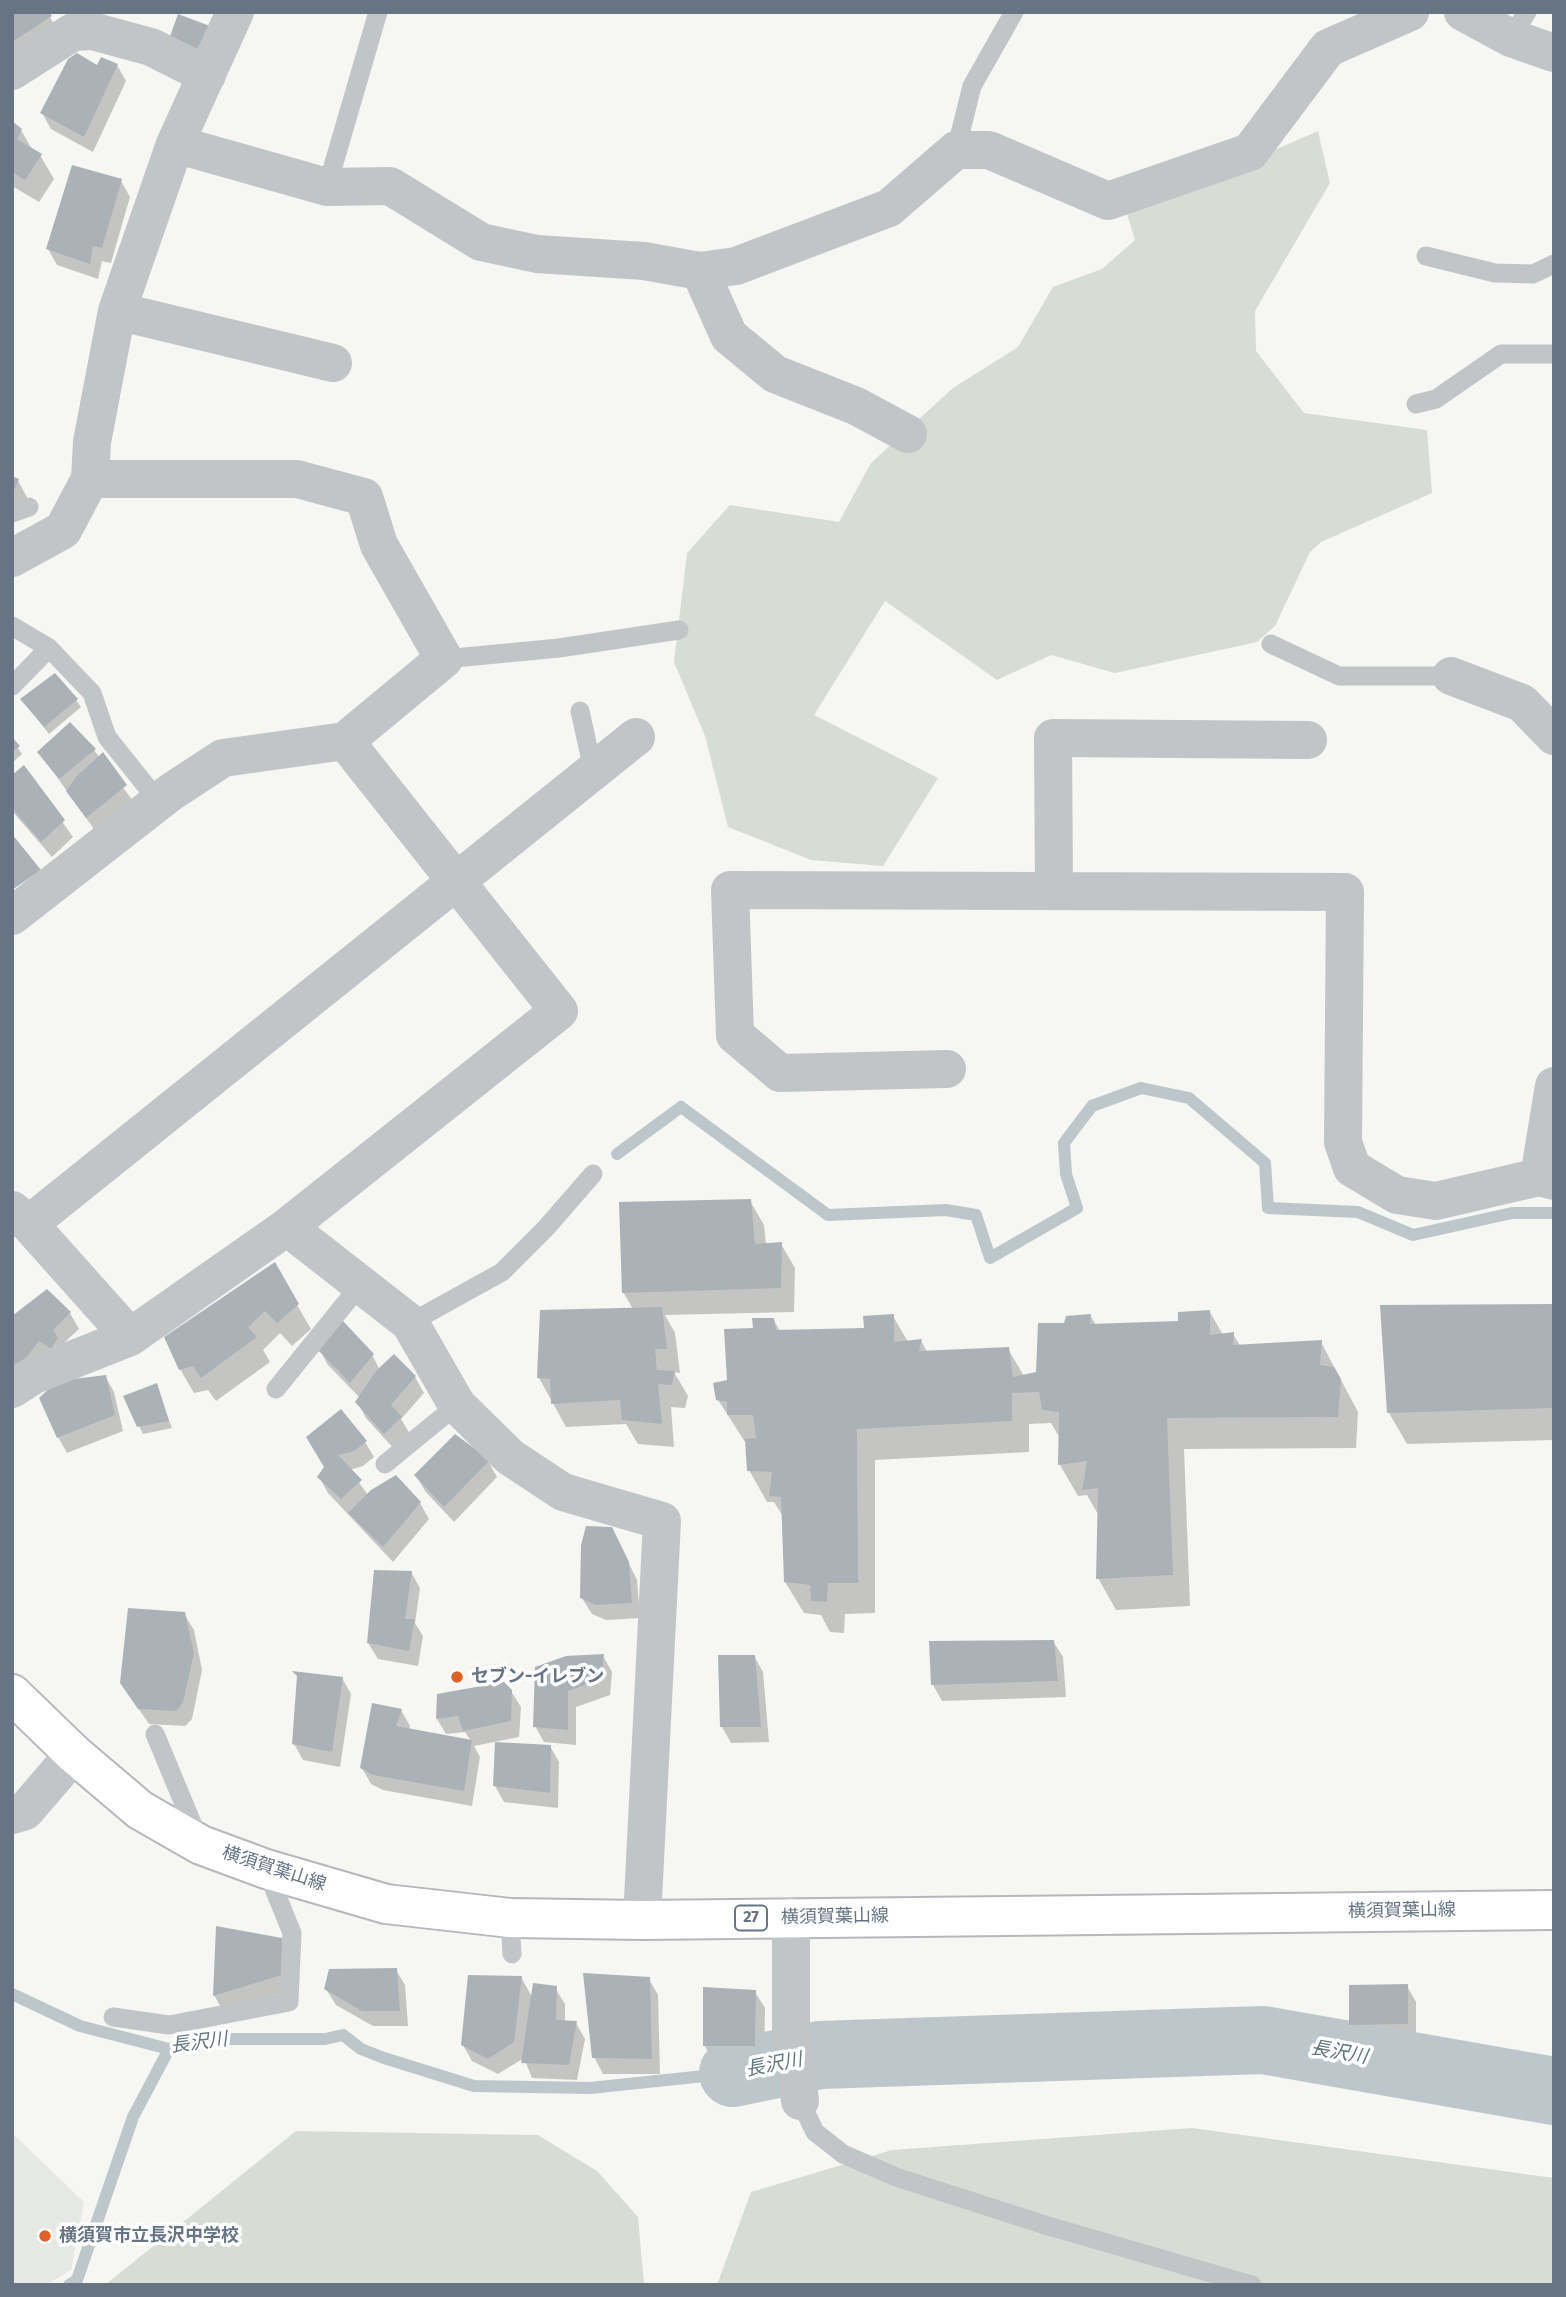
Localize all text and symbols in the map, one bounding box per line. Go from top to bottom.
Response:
place label: セブン-イレブン [471,1666,604,1688]
marker: セブン-イレブン [449,1669,465,1685]
street label: 横須賀葉山線 [219,1842,329,1896]
street label: 横須賀葉山線 [1348,1899,1456,1923]
street label: 横須賀葉山線 [781,1905,889,1929]
road number: 27 [735,1906,767,1930]
water label: 長沢川 [169,2028,229,2058]
water label: 長沢川 [1309,2037,1369,2069]
water label: 長沢川 [744,2048,804,2082]
place label: 横須賀市立長沢中学校 [59,2225,239,2247]
marker: 横須賀市立長沢中学校 [37,2228,53,2244]

